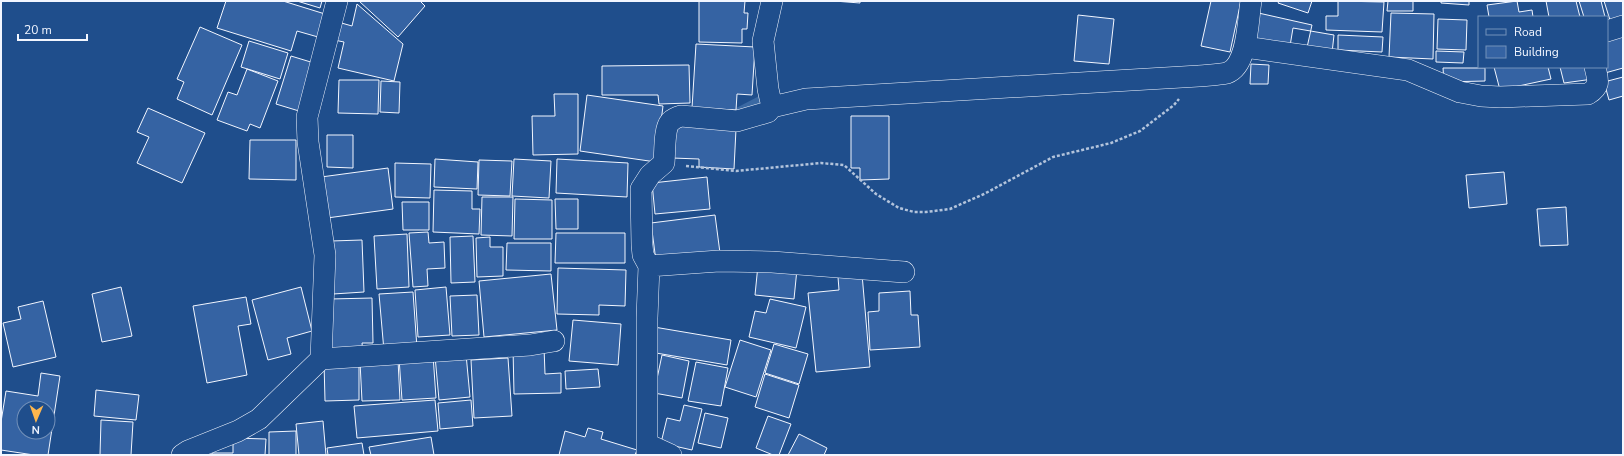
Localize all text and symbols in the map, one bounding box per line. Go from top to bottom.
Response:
scale bar [18,16,87,42]
legend [1478,16,1608,68]
text: 20 m [24,22,52,38]
text: Road [1514,24,1542,40]
text: Building [1514,44,1559,60]
north arrow [16,400,56,440]
text: N [31,422,40,437]

